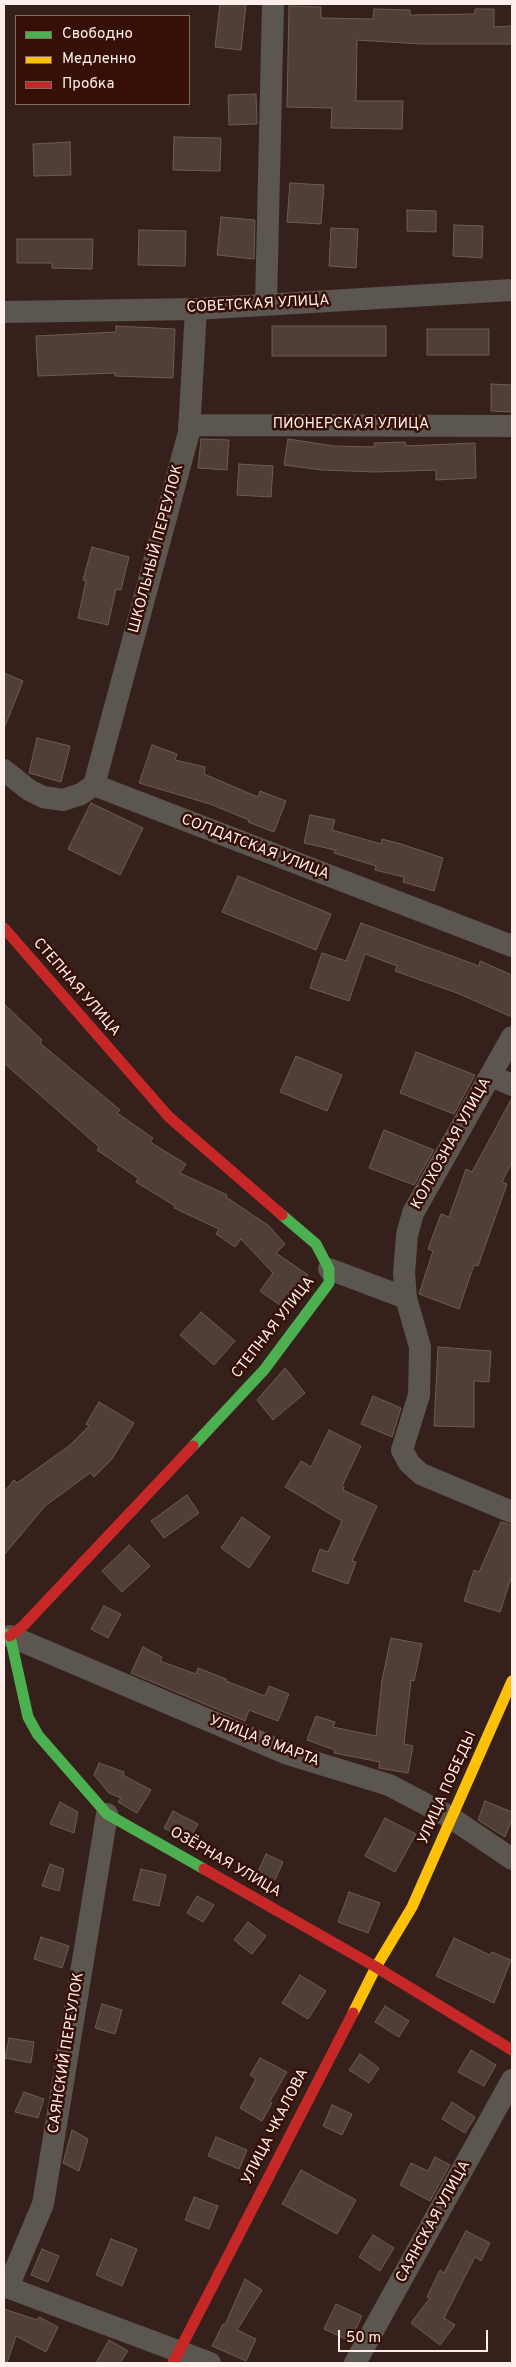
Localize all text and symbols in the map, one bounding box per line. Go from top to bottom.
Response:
legend [15,15,190,105]
text: Свободно [62,25,133,44]
text: Медленно [62,50,136,69]
text: Пробка [62,75,114,94]
street label: СОВЕТСКАЯ УЛИЦА [186,292,330,318]
street label: ПИОНЕРСКАЯ УЛИЦА [273,416,429,434]
street label: ШКОЛЬНЫЙ ПЕРЕУЛОК [126,463,188,635]
street label: СОЛДАТСКАЯ УЛИЦА [178,811,332,885]
street label: СТЕПНАЯ УЛИЦА [28,935,124,1041]
street label: КОЛХОЗНАЯ УЛИЦА [408,1075,496,1213]
street label: СТЕПНАЯ УЛИЦА [229,1274,319,1382]
street label: УЛИЦА 8 МАРТА [206,1713,322,1771]
street label: УЛИЦА ПОБЕДЫ [415,1729,481,1847]
street label: ОЗЁРНАЯ УЛИЦА [166,1824,284,1902]
street label: САЯНСКИЙ ПЕРЕУЛОК [45,1971,89,2135]
street label: УЛИЦА ЧКАЛОВА [239,2066,313,2188]
street label: САЯНСКАЯ УЛИЦА [393,2158,475,2286]
scale bar [341,2320,491,2352]
text: 50 m [346,2329,381,2348]

